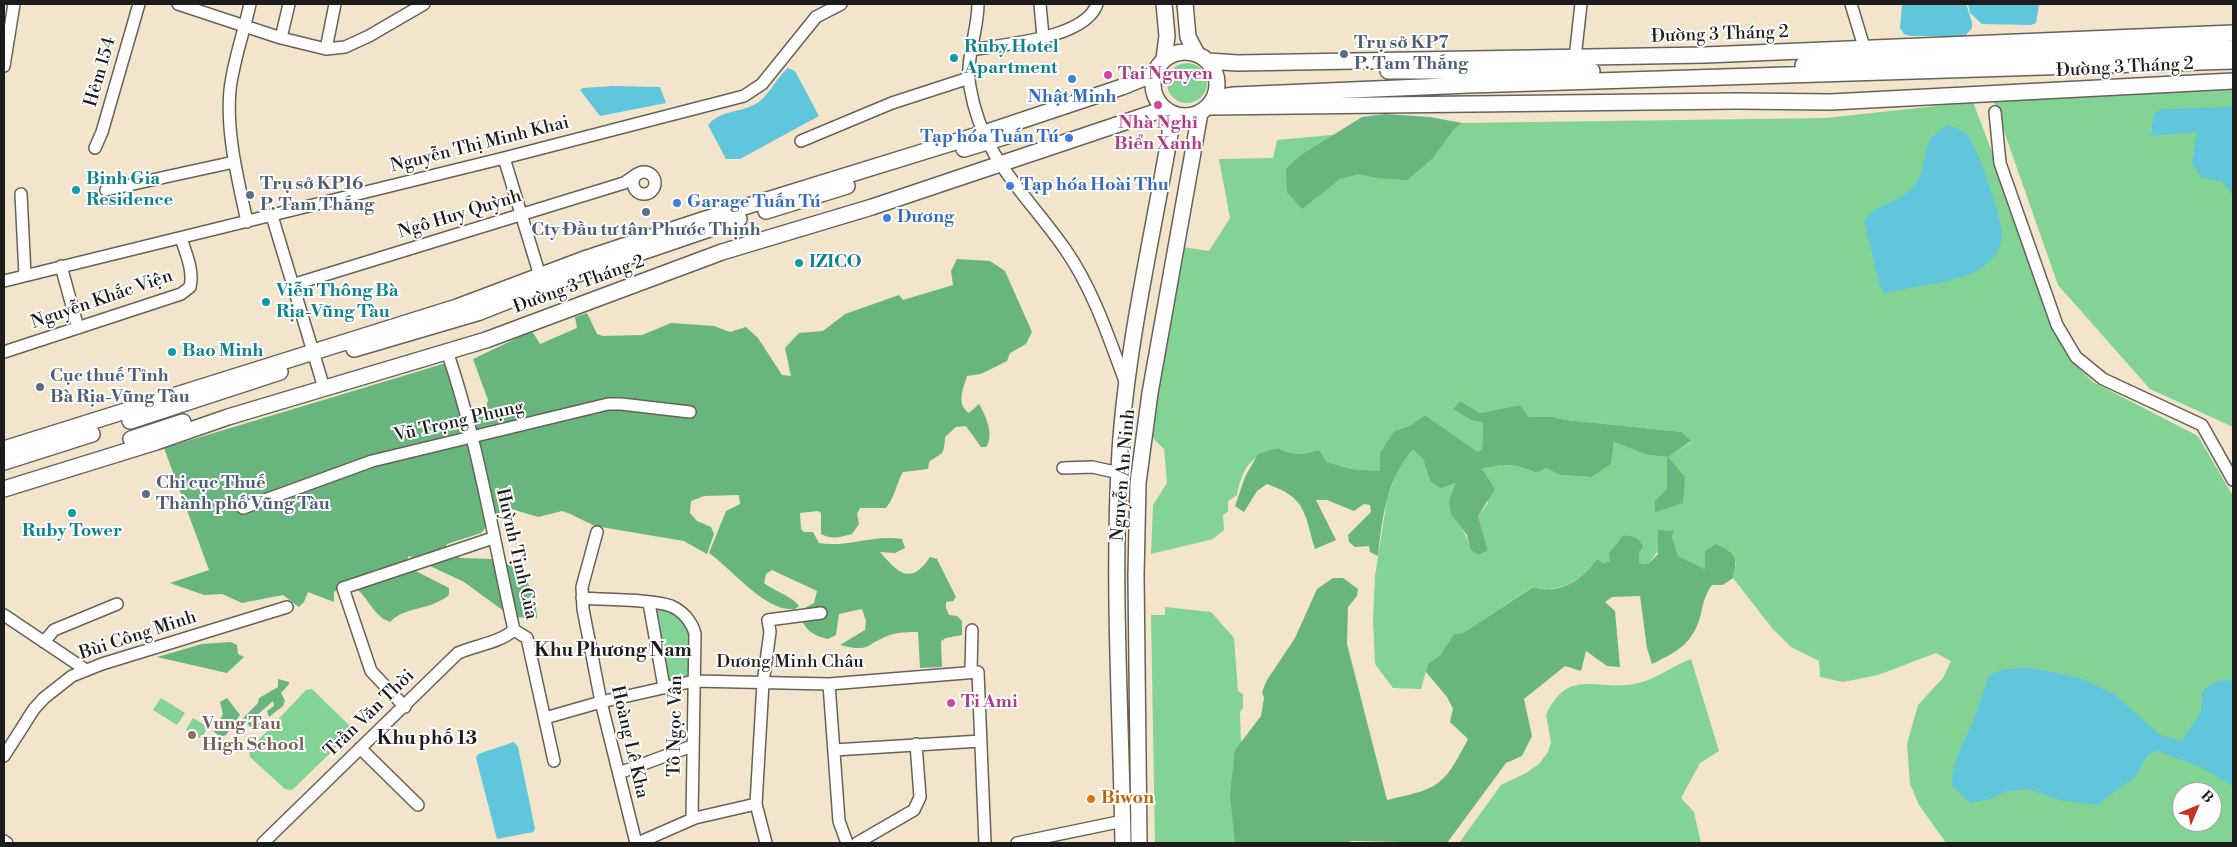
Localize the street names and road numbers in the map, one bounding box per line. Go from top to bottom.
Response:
street label: Đường 3 Tháng 2 [1651,22,1789,48]
street label: Hẻm 154 [81,35,121,109]
street label: Đường 3 Tháng 2 [2056,54,2194,82]
street label: Nguyễn Thị Minh Khai [388,112,572,178]
street label: Ngô Huy Quỳnh [396,186,524,244]
street label: Đường 3 Tháng 2 [510,251,648,319]
street label: Nguyễn Khắc Viện [28,266,176,334]
street label: Vũ Trọng Phụng [392,397,526,447]
street label: Nguyễn An Ninh [1107,408,1141,542]
street label: Huỳnh Tịnh Của [490,486,542,622]
street label: Bùi Công Minh [77,607,199,665]
street label: Dương Minh Châu [716,652,864,674]
street label: Trần Văn Thời [320,666,420,762]
street label: Tô Ngọc Vân [664,675,688,777]
street label: Hoàng Lê Kha [606,684,652,800]

